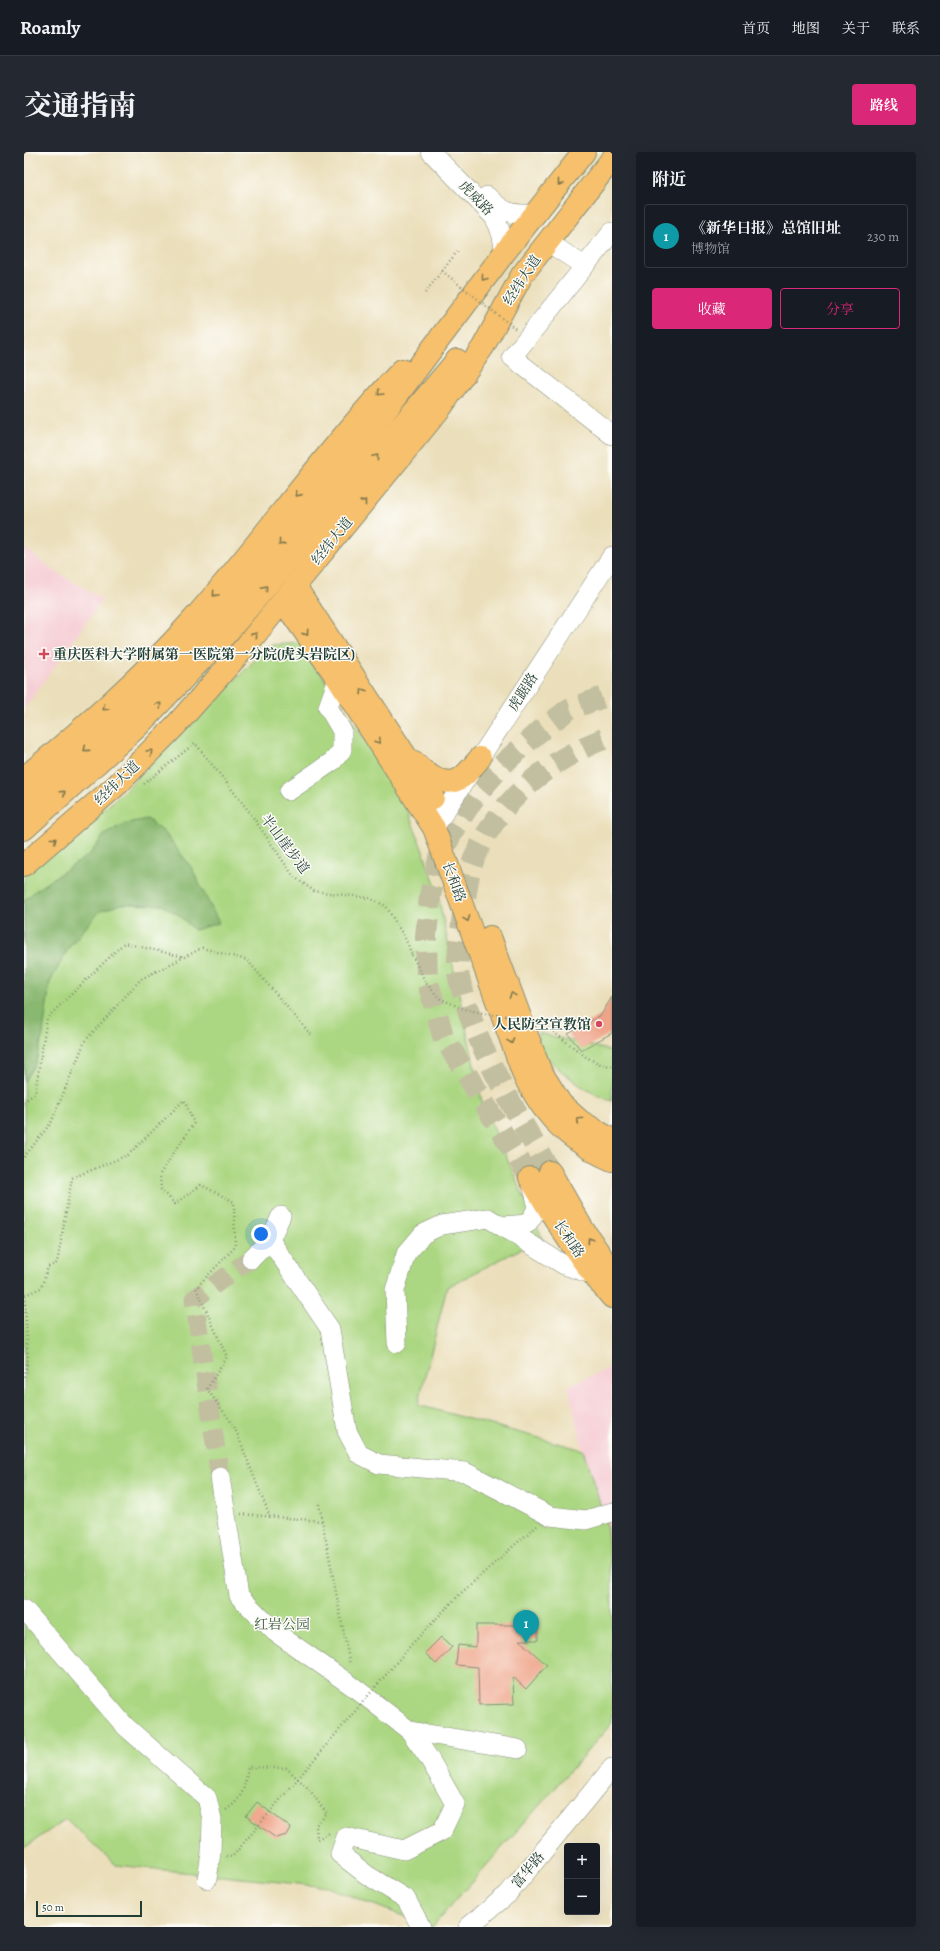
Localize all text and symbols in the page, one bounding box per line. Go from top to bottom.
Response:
text: Roamly [20,15,80,41]
text: 首页 [742,19,770,38]
text: 地图 [792,19,820,38]
text: 关于 [842,19,870,38]
text: 联系 [892,19,920,38]
button: 路线 [852,84,916,125]
text: 交通指南 [24,87,136,125]
text: 附近 [652,168,686,191]
street label: 虎威路 [455,176,497,220]
one-way arrow [557,178,564,185]
text: 《新华日报》总馆旧址 [691,218,841,238]
text: 1 [664,228,668,245]
text: 230 m [867,228,899,245]
text: 博物馆 [691,240,730,257]
street label: 经纬大道 [499,251,545,309]
one-way arrow [482,274,489,281]
button: 收藏 [652,288,772,329]
button: 分享 [780,288,900,329]
one-way arrow [377,388,385,396]
one-way arrow [372,454,379,462]
one-way arrow [295,489,302,496]
one-way arrow [360,499,367,506]
street label: 经纬大道 [307,513,357,569]
one-way arrow [278,539,285,546]
one-way arrow [260,585,268,593]
one-way arrow [213,589,220,597]
one-way arrow [301,629,309,636]
one-way arrow [251,632,258,640]
place label: 重庆医科大学附属第一医院第一分院(虎头岩院区) [53,645,355,664]
marker: 重庆医科大学附属第一医院第一分院(虎头岩院区) [38,648,50,660]
street label: 虎踞路 [504,669,542,715]
one-way arrow [361,688,368,695]
one-way arrow [154,702,161,710]
one-way arrow [102,703,110,710]
one-way arrow [373,737,381,744]
one-way arrow [83,745,90,752]
one-way arrow [145,749,152,757]
street label: 经纬大道 [90,757,144,809]
one-way arrow [59,791,66,798]
street label: 半山崖步道 [256,810,314,878]
one-way arrow [50,838,57,845]
street label: 长和路 [438,859,470,905]
one-way arrow [463,915,471,922]
one-way arrow [508,991,516,998]
place label: 人民防空宣教馆 [493,1015,591,1034]
marker: 人民防空宣教馆 [594,1019,604,1029]
one-way arrow [507,1037,515,1044]
one-way arrow [577,1117,584,1124]
street label: 长和路 [549,1216,589,1262]
your location [251,1224,271,1244]
one-way arrow [587,1237,595,1244]
pin: 1 [513,1610,539,1643]
park label: 红岩公园 [254,1615,310,1634]
map controls [564,1843,600,1915]
button: + [564,1843,600,1879]
street label: 富华路 [507,1848,549,1892]
button: − [564,1879,600,1915]
scale bar [36,1899,142,1918]
text: 50 m [42,1900,64,1915]

